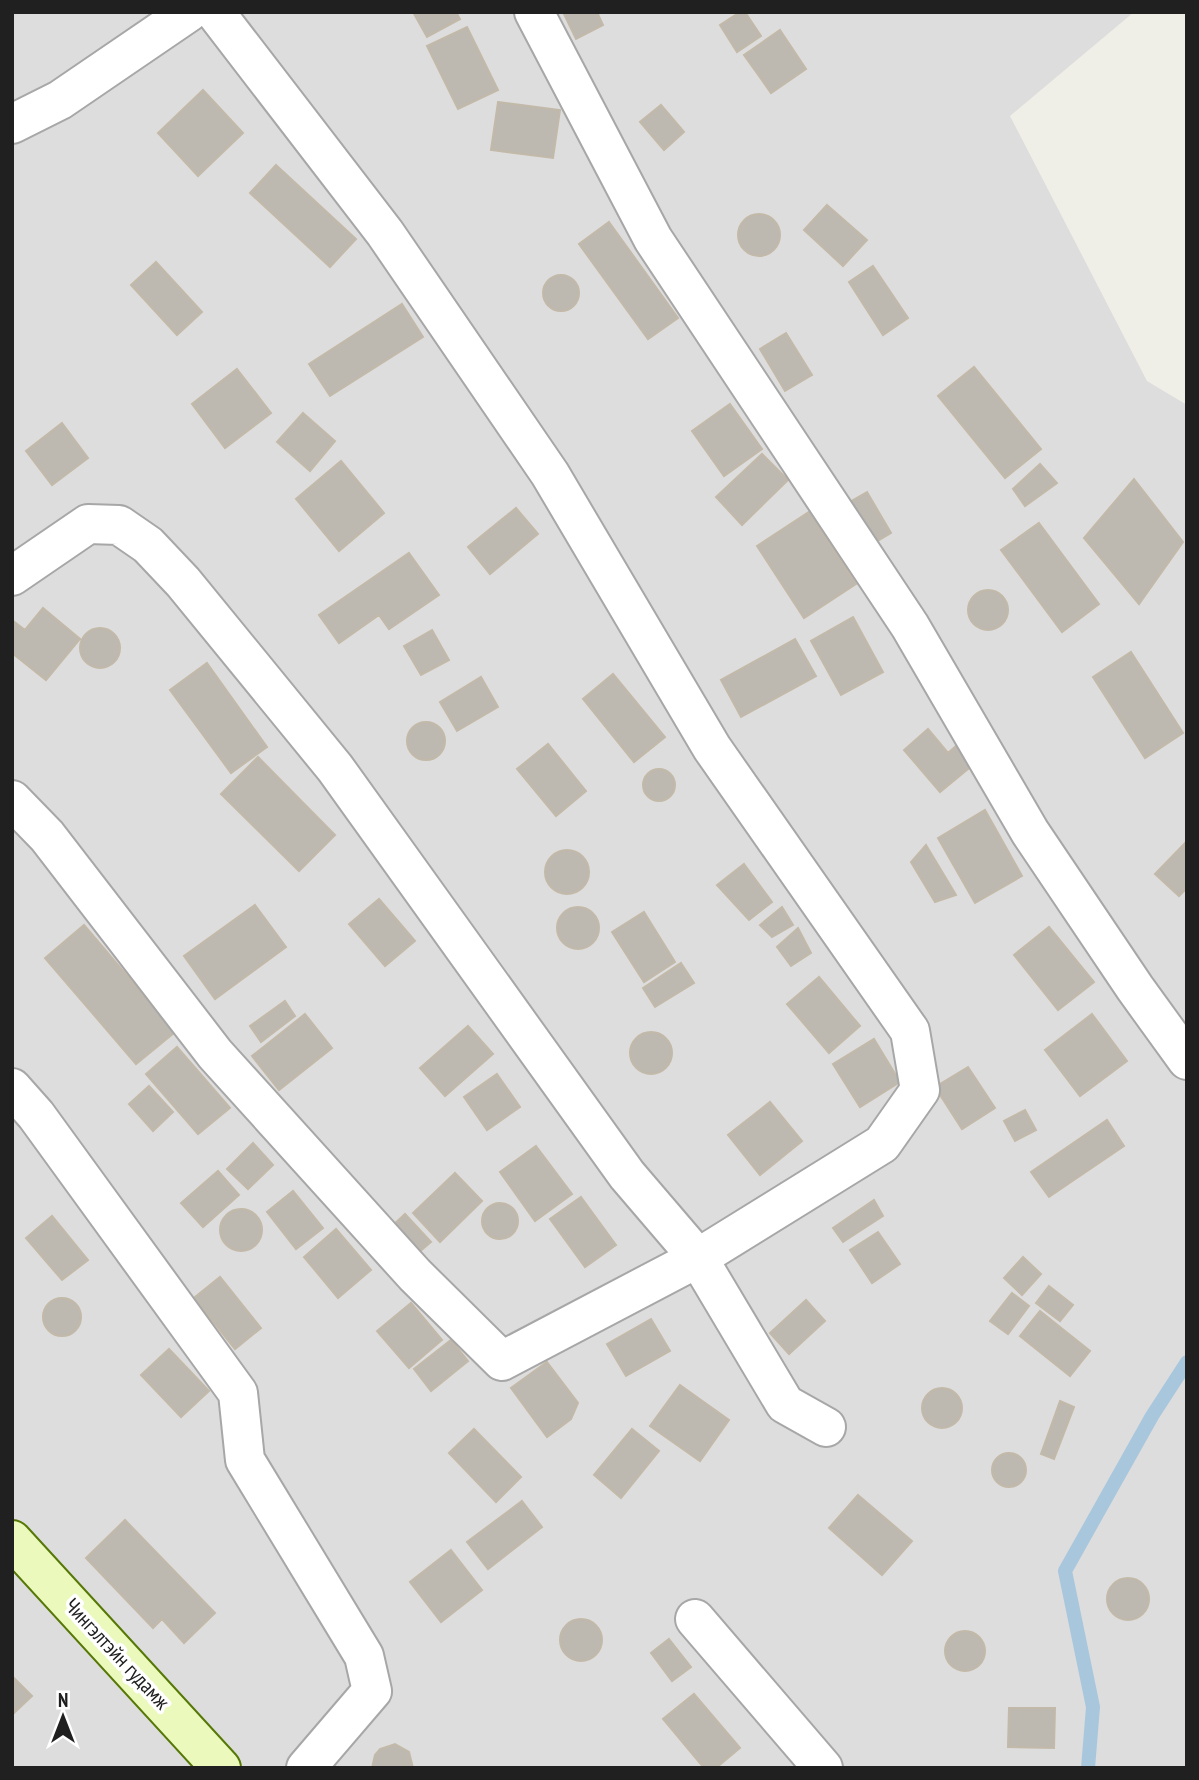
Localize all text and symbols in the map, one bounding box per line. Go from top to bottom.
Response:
street label: Чингэлтэйн гудамж [59,1592,176,1715]
north arrow [28,1682,98,1752]
text: N [58,1688,68,1712]

